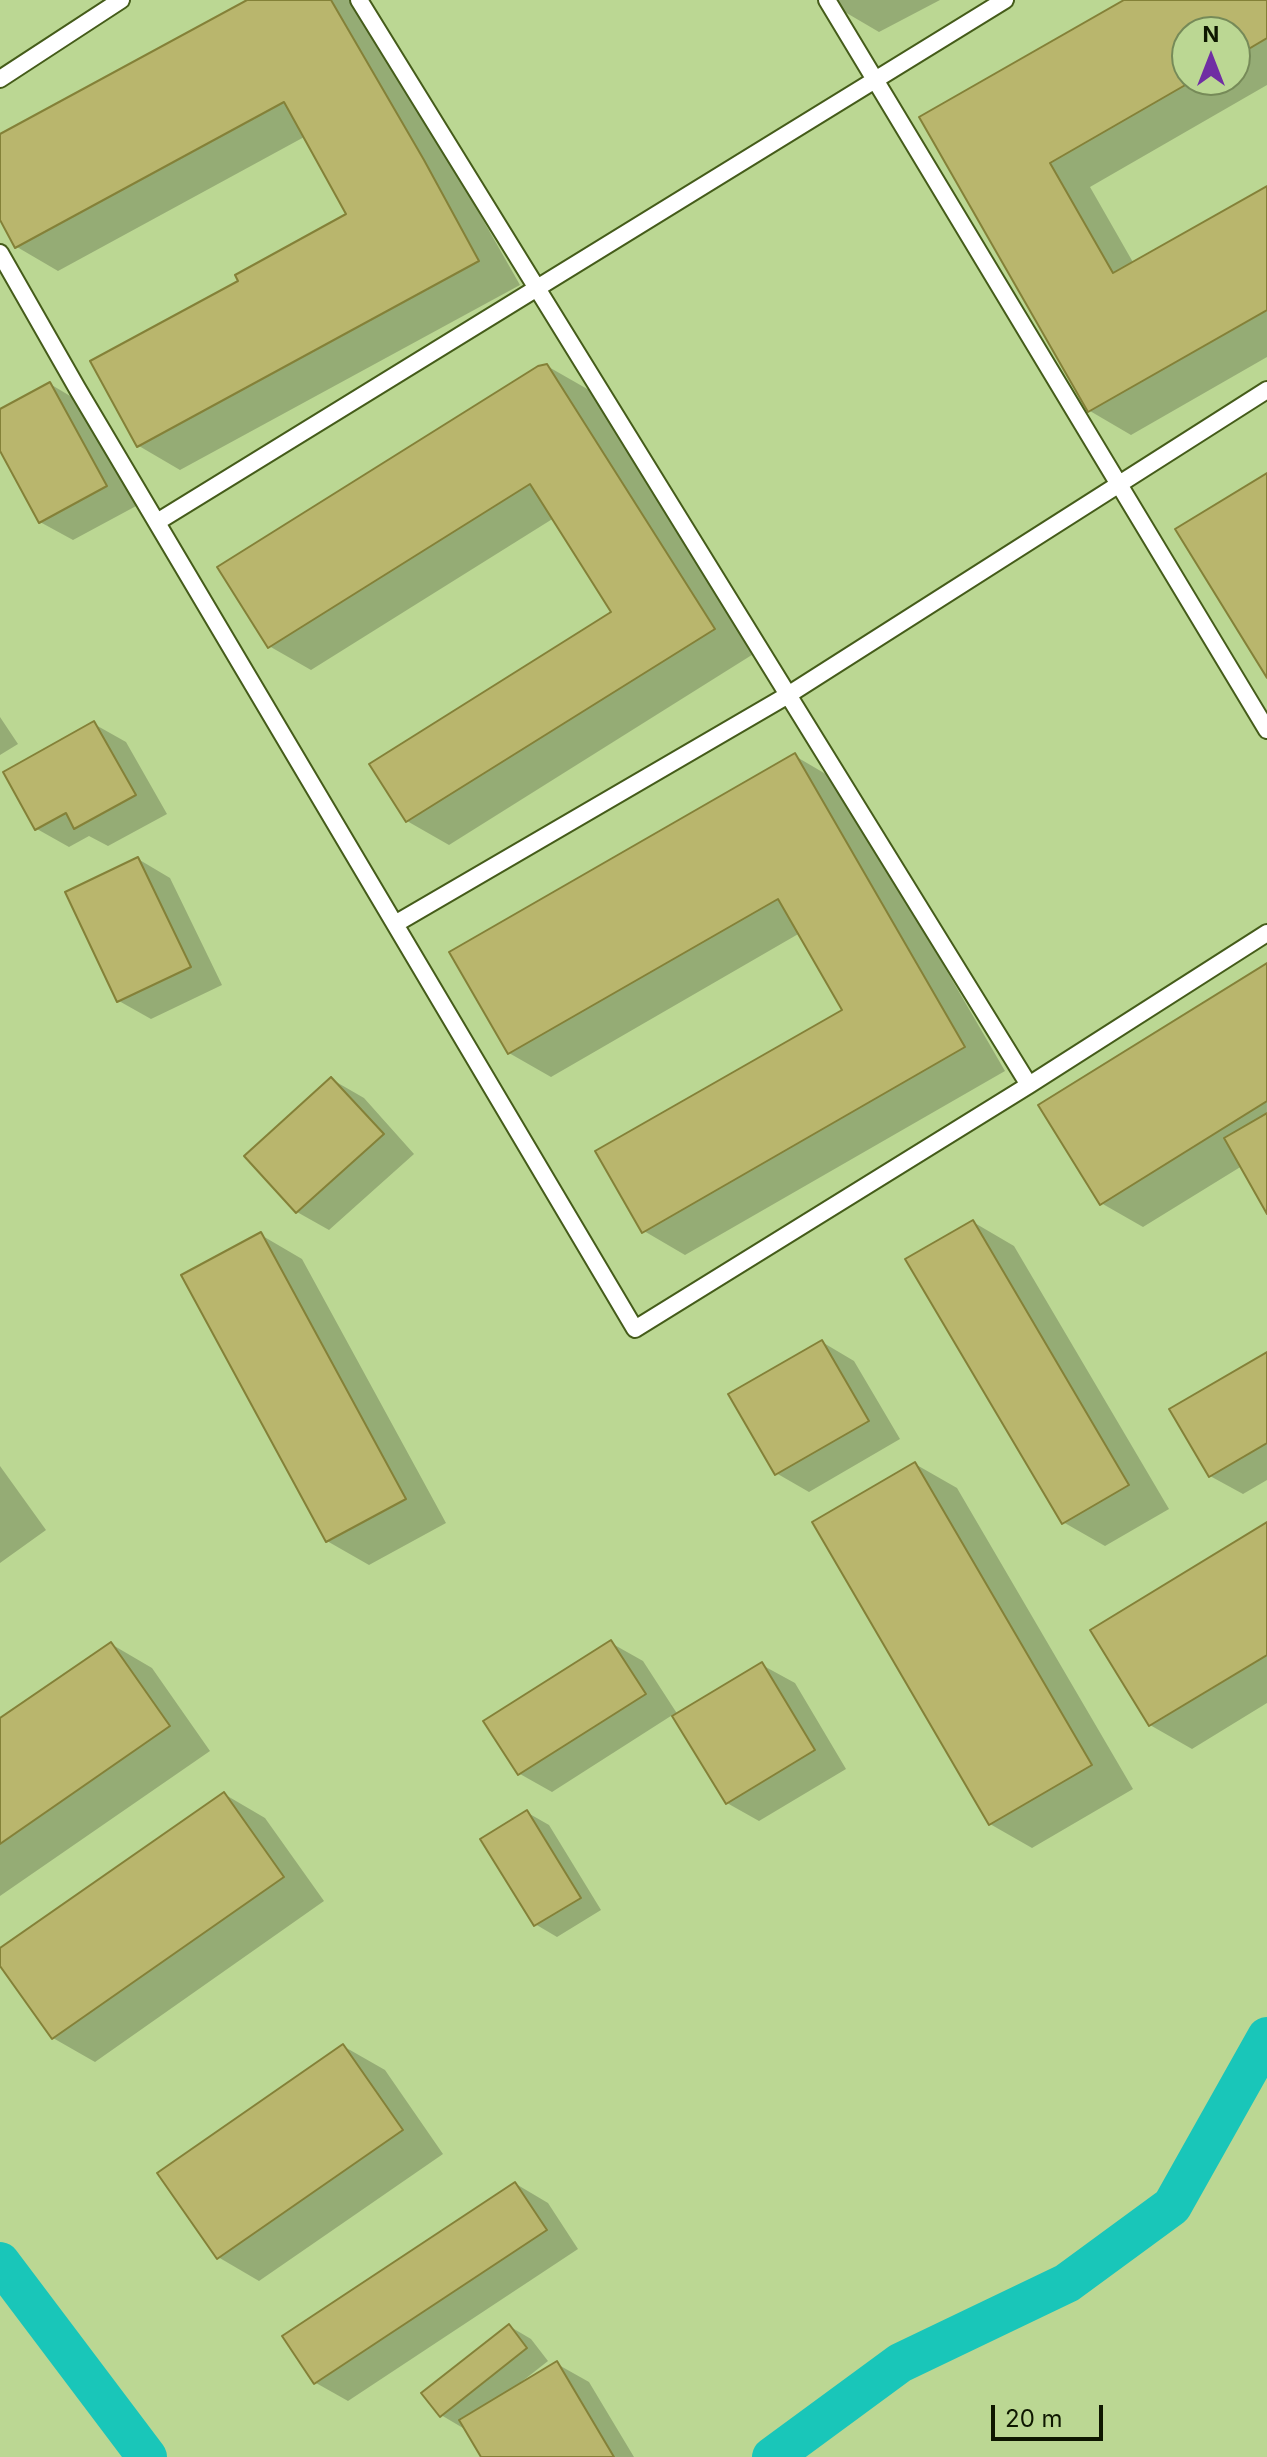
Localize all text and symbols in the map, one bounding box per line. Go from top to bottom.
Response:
north arrow [1171,16,1251,96]
text: N [1203,21,1219,47]
scale bar [995,2389,1107,2439]
text: 20 m [1005,2404,1063,2433]

